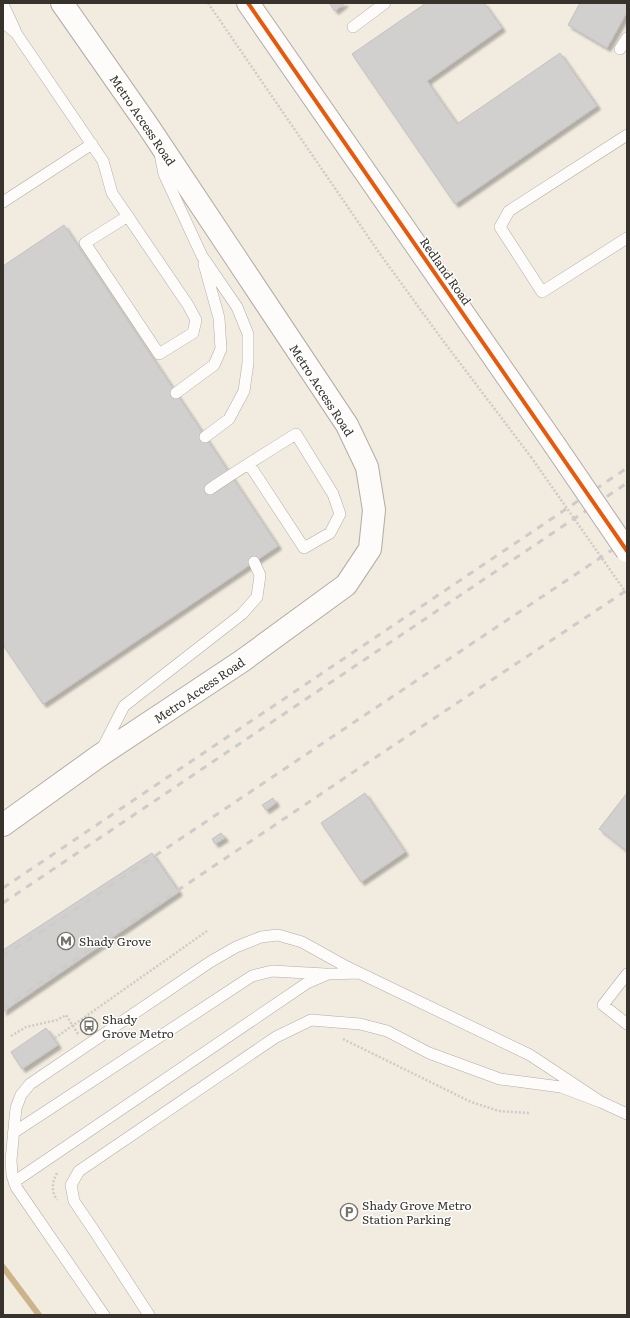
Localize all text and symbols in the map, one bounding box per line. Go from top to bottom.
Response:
street label: Metro Access Road [106,71,181,170]
street label: Redland Road [416,233,476,309]
street label: Metro Access Road [285,340,359,440]
street label: Metro Access Road [150,652,249,727]
metro station icon: Shady Grove [56,931,76,951]
place label: Shady Grove [79,932,151,950]
place label: Shady Grove Metro [102,1010,174,1042]
bus stop icon: Shady Grove Metro [79,1016,99,1036]
place label: Shady Grove Metro Station Parking [362,1196,472,1228]
parking icon: Shady Grove Metro Station Parking [339,1202,359,1222]

